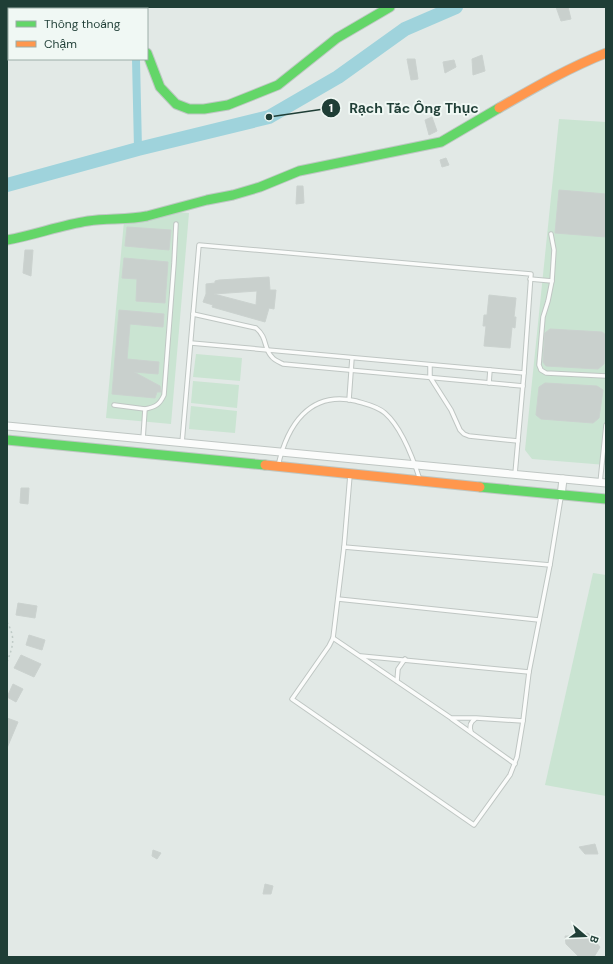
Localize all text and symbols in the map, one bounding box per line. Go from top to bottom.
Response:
legend [8,8,148,60]
text: Thông thoáng [44,16,121,32]
text: Chậm [44,36,77,52]
callout: Rạch Tắc Ông Thục [321,95,486,121]
text: Rạch Tắc Ông Thục [349,99,479,117]
text: 1 [329,100,333,116]
north arrow [565,916,605,956]
text: B [587,934,602,945]

